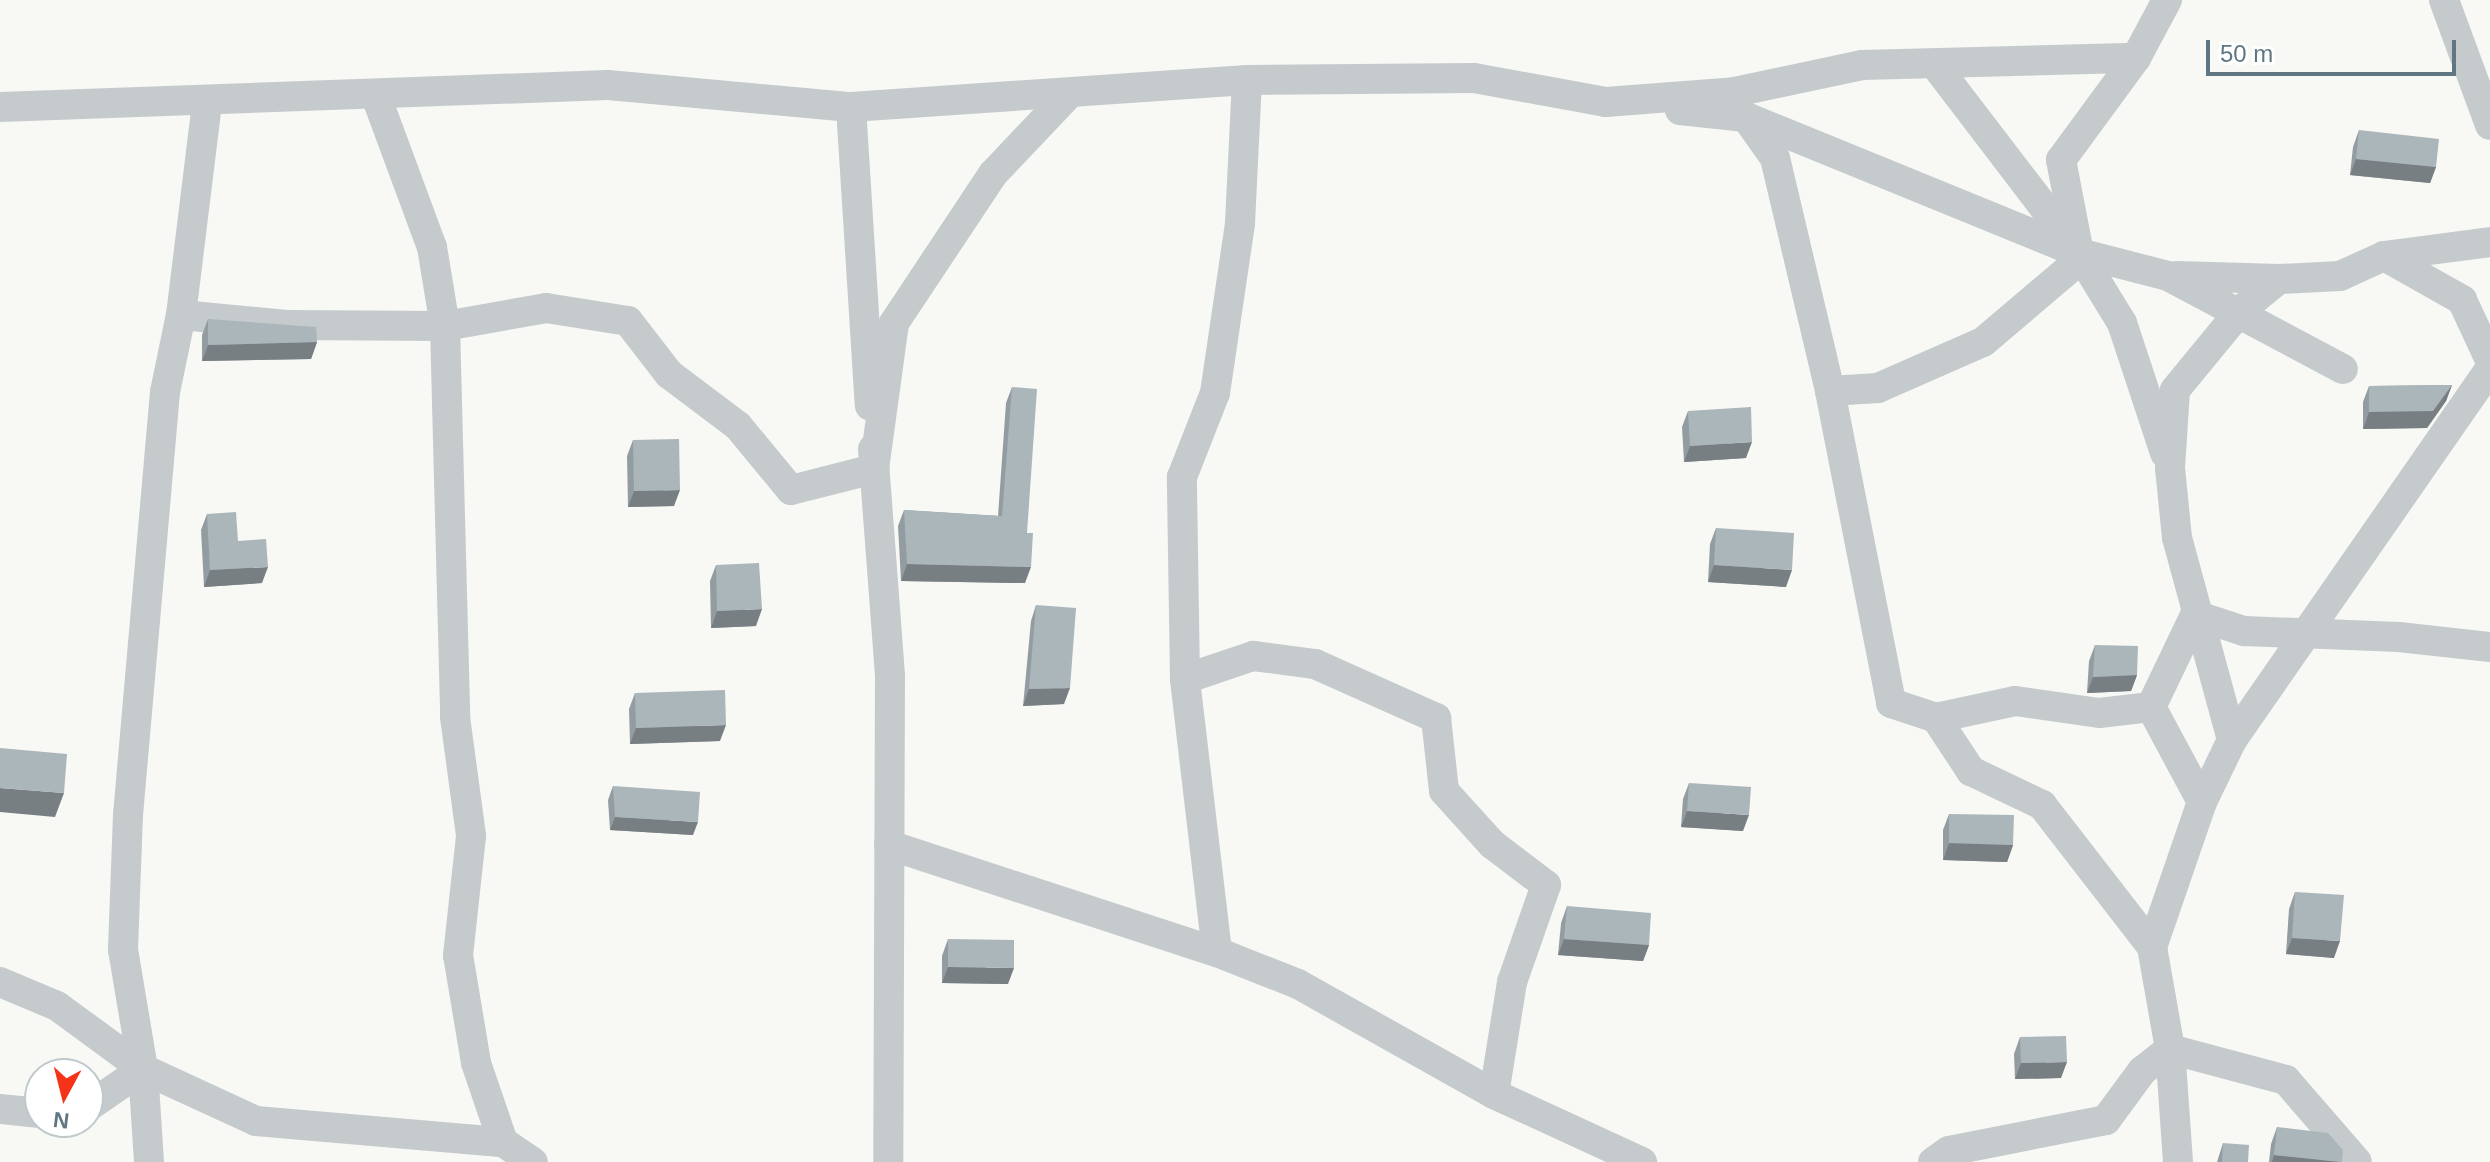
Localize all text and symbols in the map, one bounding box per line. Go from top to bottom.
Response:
scale bar [2210,24,2460,74]
text: 50 m [2220,40,2273,67]
north arrow [24,1058,104,1138]
text: N [52,1107,71,1134]

